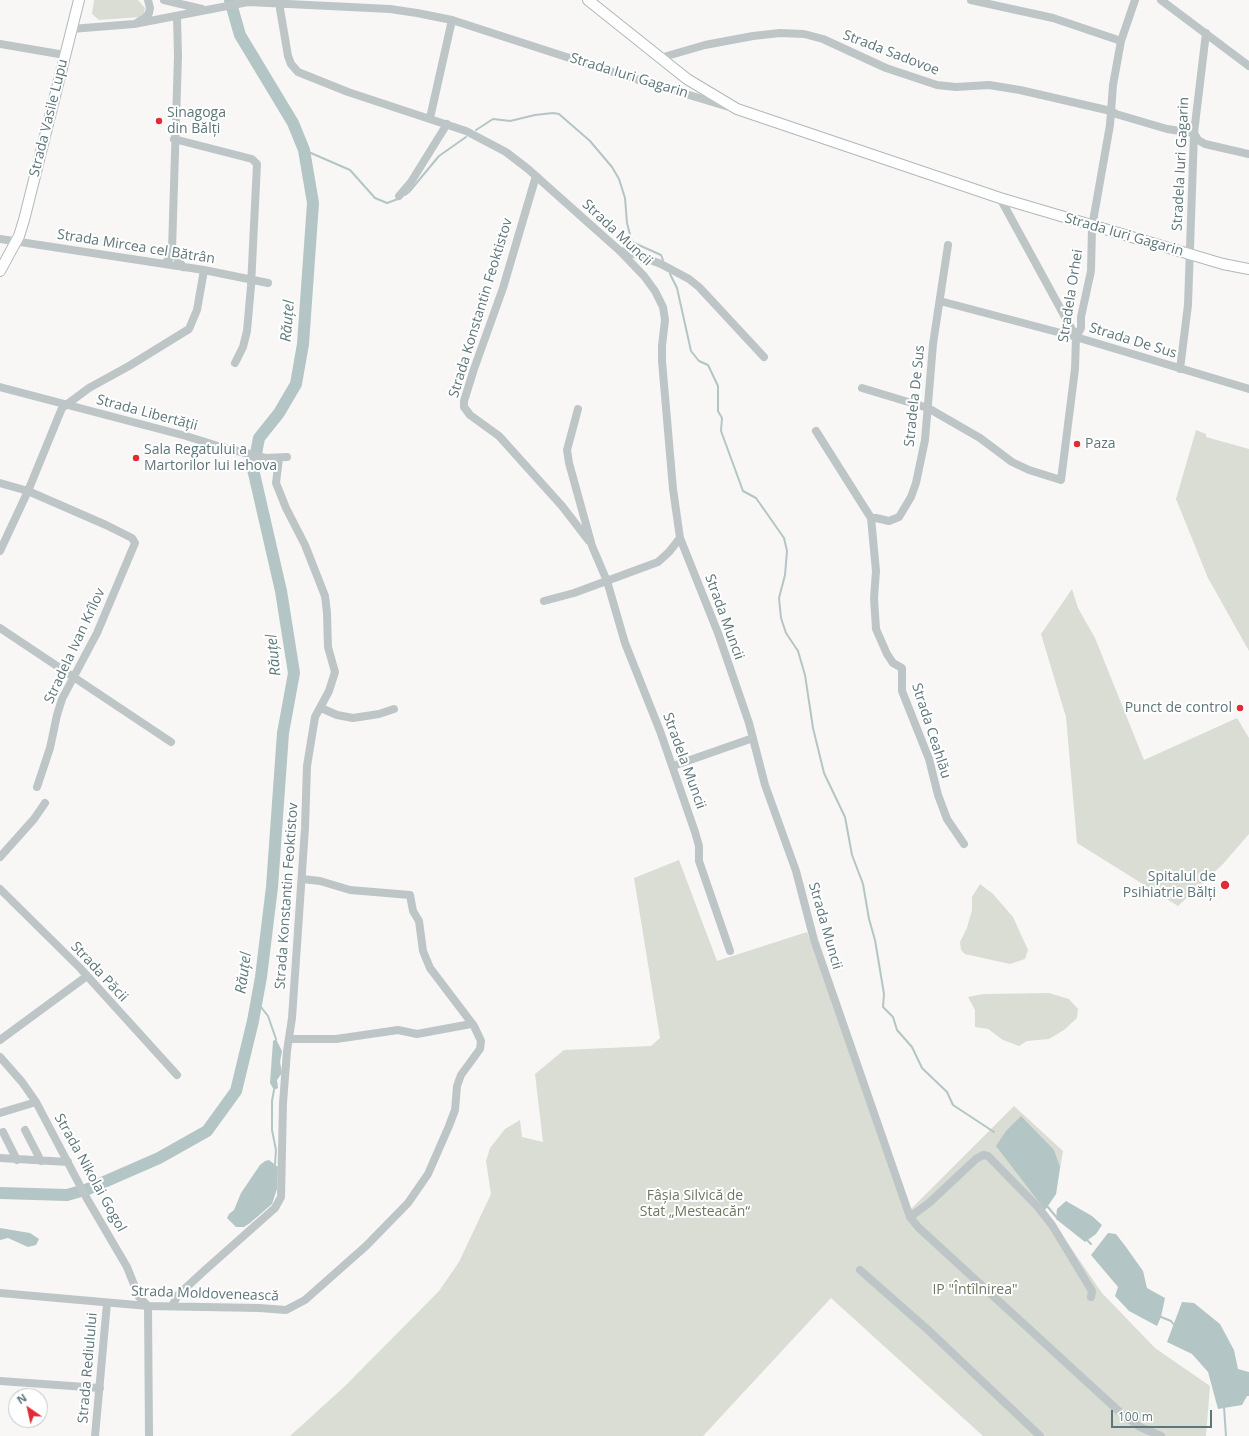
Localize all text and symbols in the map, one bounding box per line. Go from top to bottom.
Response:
street label: Strada Sadovoe [840,27,942,79]
street label: Strada Iuri Gagarin [568,50,690,102]
street label: Strada Vasile Lupu [26,57,72,179]
street label: Stradela Iuri Gagarin [1169,97,1193,231]
place label: Sinagoga din Bălți [167,105,226,138]
marker: Sinagoga din Bălți [154,116,164,126]
street label: Strada Muncii [578,196,656,270]
street label: Strada Iuri Gagarin [1063,210,1185,260]
street label: Strada Konstantin Feoktistov [446,216,516,400]
street label: Strada Mircea cel Bătrân [56,226,216,268]
street label: Stradela Orhei [1055,248,1087,344]
water label: Răuțel [277,299,299,343]
street label: Strada De Sus [1087,320,1179,362]
street label: Stradela De Sus [901,344,929,448]
street label: Strada Libertății [95,391,199,435]
place label: Paza [1085,436,1116,452]
marker: Paza [1072,439,1082,449]
place label: Sala Regatului a Martorilor lui Iehova [144,442,277,474]
marker: Sala Regatului a Martorilor lui Iehova [131,453,141,463]
street label: Strada Muncii [701,572,747,662]
street label: Stradela Ivan Krîlov [41,586,109,706]
water label: Răuțel [263,633,285,677]
street label: Strada Ceahlău [908,681,954,781]
place label: Punct de control [1125,700,1232,716]
marker: Punct de control [1235,703,1245,713]
street label: Stradela Muncii [659,711,709,811]
street label: Strada Konstantin Feoktistov [272,802,302,990]
place label: Spitalul de Psihiatrie Bălți [1123,869,1216,902]
marker: Spitalul de Psihiatrie Bălți [1219,879,1231,891]
street label: Strada Muncii [805,881,845,971]
street label: Strada Păcii [67,938,131,1006]
water label: Răuțel [232,951,256,995]
street label: Strada Nikolai Gogol [50,1111,130,1235]
park label: Fâșia Silvică de Stat „Mesteacăn“ [640,1188,750,1220]
park label: IP "Întîlnirea" [932,1282,1018,1298]
street label: Strada Moldovenească [131,1283,279,1305]
street label: Strada Rediulului [75,1312,101,1424]
north arrow [8,1388,48,1428]
text: N [14,1390,29,1407]
scale bar [1113,1402,1214,1428]
text: 100 m [1118,1408,1153,1425]

